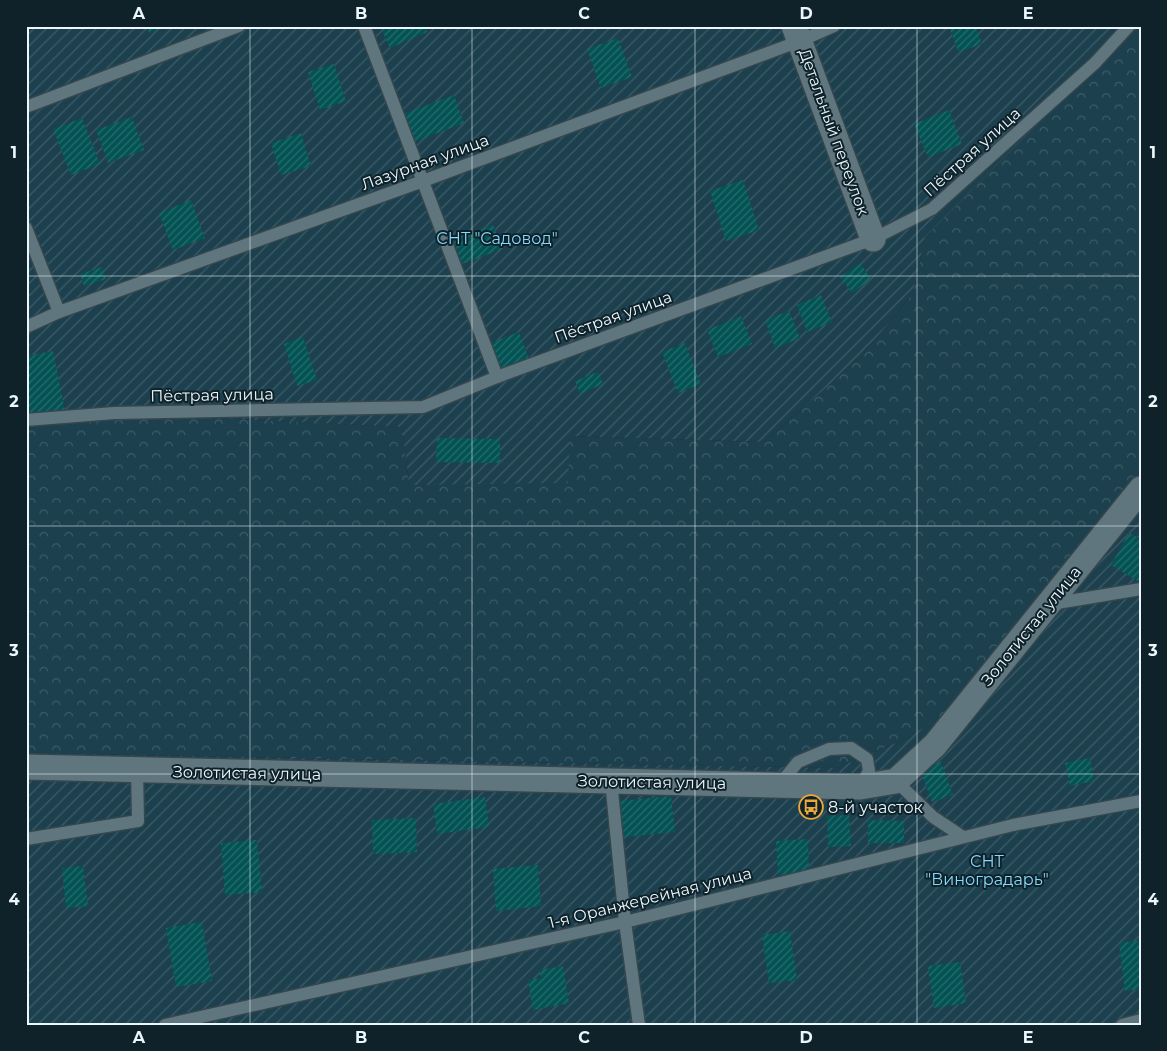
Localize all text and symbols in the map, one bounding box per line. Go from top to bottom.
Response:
text: A [132,4,146,23]
text: B [355,4,367,23]
text: C [578,4,590,23]
text: D [799,4,813,23]
text: E [1023,4,1033,23]
street label: Детальный переулок [795,46,873,219]
street label: Пёстрая улица [920,104,1024,200]
street label: Лазурная улица [359,130,491,194]
text: 1 [11,143,17,162]
text: 1 [1150,143,1156,162]
park label: СНТ "Садовод" [436,229,558,248]
street label: Пёстрая улица [552,287,674,347]
street label: Пёстрая улица [150,384,274,406]
text: 2 [9,392,19,411]
text: 2 [1148,392,1158,411]
street label: Золотистая улица [977,562,1085,690]
text: 3 [8,641,19,660]
text: 3 [1147,641,1158,660]
street label: Золотистая улица [173,762,321,784]
street label: Золотистая улица [578,771,726,793]
bus stop icon: 8-й участок [798,794,824,820]
place label: 8-й участок [828,798,924,817]
park label: СНТ "Виноградарь" [925,852,1049,889]
street label: 1-я Оранжерейная улица [546,864,754,932]
text: 4 [8,890,20,909]
text: 4 [1147,890,1159,909]
text: A [132,1028,146,1047]
text: B [355,1028,367,1047]
text: C [578,1028,590,1047]
text: D [799,1028,813,1047]
text: E [1023,1028,1033,1047]

